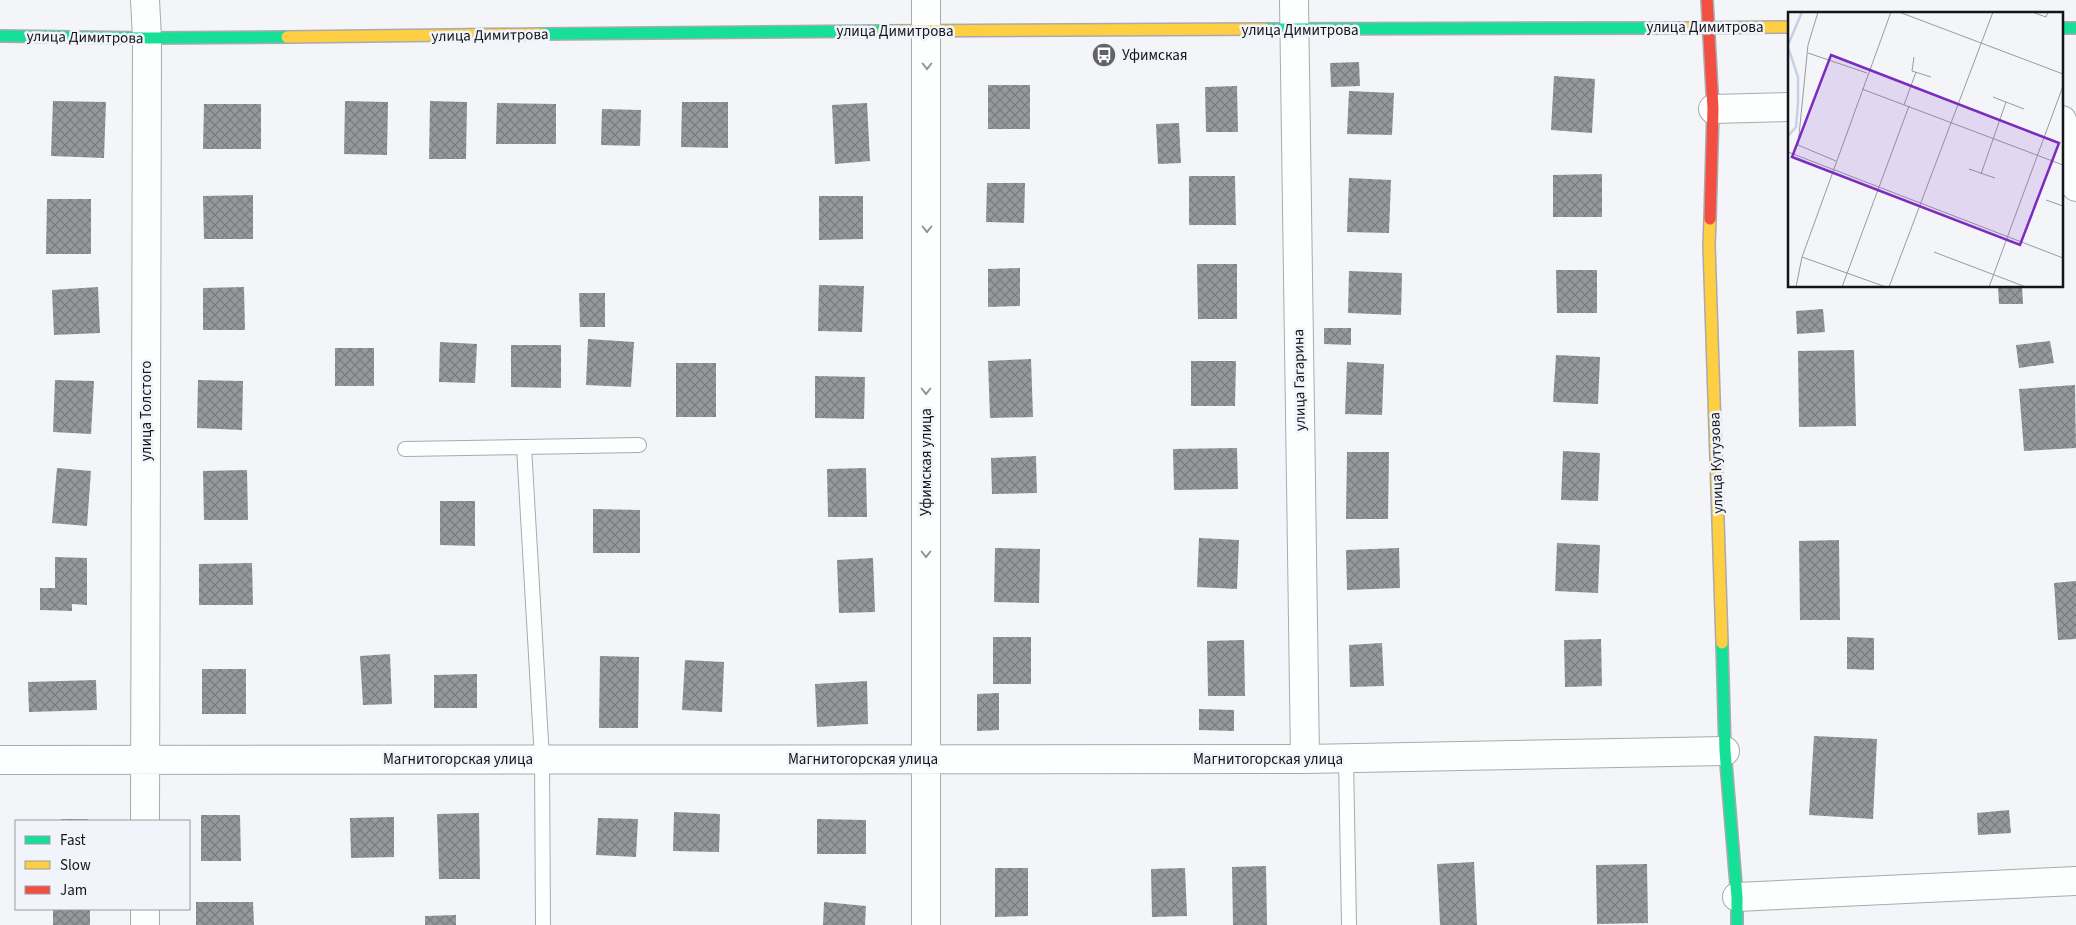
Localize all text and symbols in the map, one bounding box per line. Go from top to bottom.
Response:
inset map [1788,12,2064,288]
street label: улица Димитрова [1647,17,1763,38]
street label: улица Димитрова [1242,20,1358,41]
street label: улица Димитрова [837,21,953,42]
street label: улица Димитрова [431,24,549,47]
street label: улица Димитрова [26,26,144,49]
bus stop icon: Уфимская [1091,42,1117,68]
place label: Уфимская [1122,45,1188,66]
one-way arrow [922,62,932,70]
one-way arrow [922,225,932,233]
street label: улица Гагарина [1288,329,1311,431]
street label: улица Толстого [136,361,157,461]
one-way arrow [921,388,931,395]
street label: Уфимская улица [916,408,937,516]
street label: улица Кутузова [1704,412,1729,514]
one-way arrow [921,550,931,558]
street label: Магнитогорская улица [383,749,533,770]
street label: Магнитогорская улица [788,749,938,770]
street label: Магнитогорская улица [1193,749,1343,770]
legend [15,820,190,910]
text: Fast [60,830,86,851]
text: Slow [60,855,91,876]
text: Jam [60,880,87,901]

